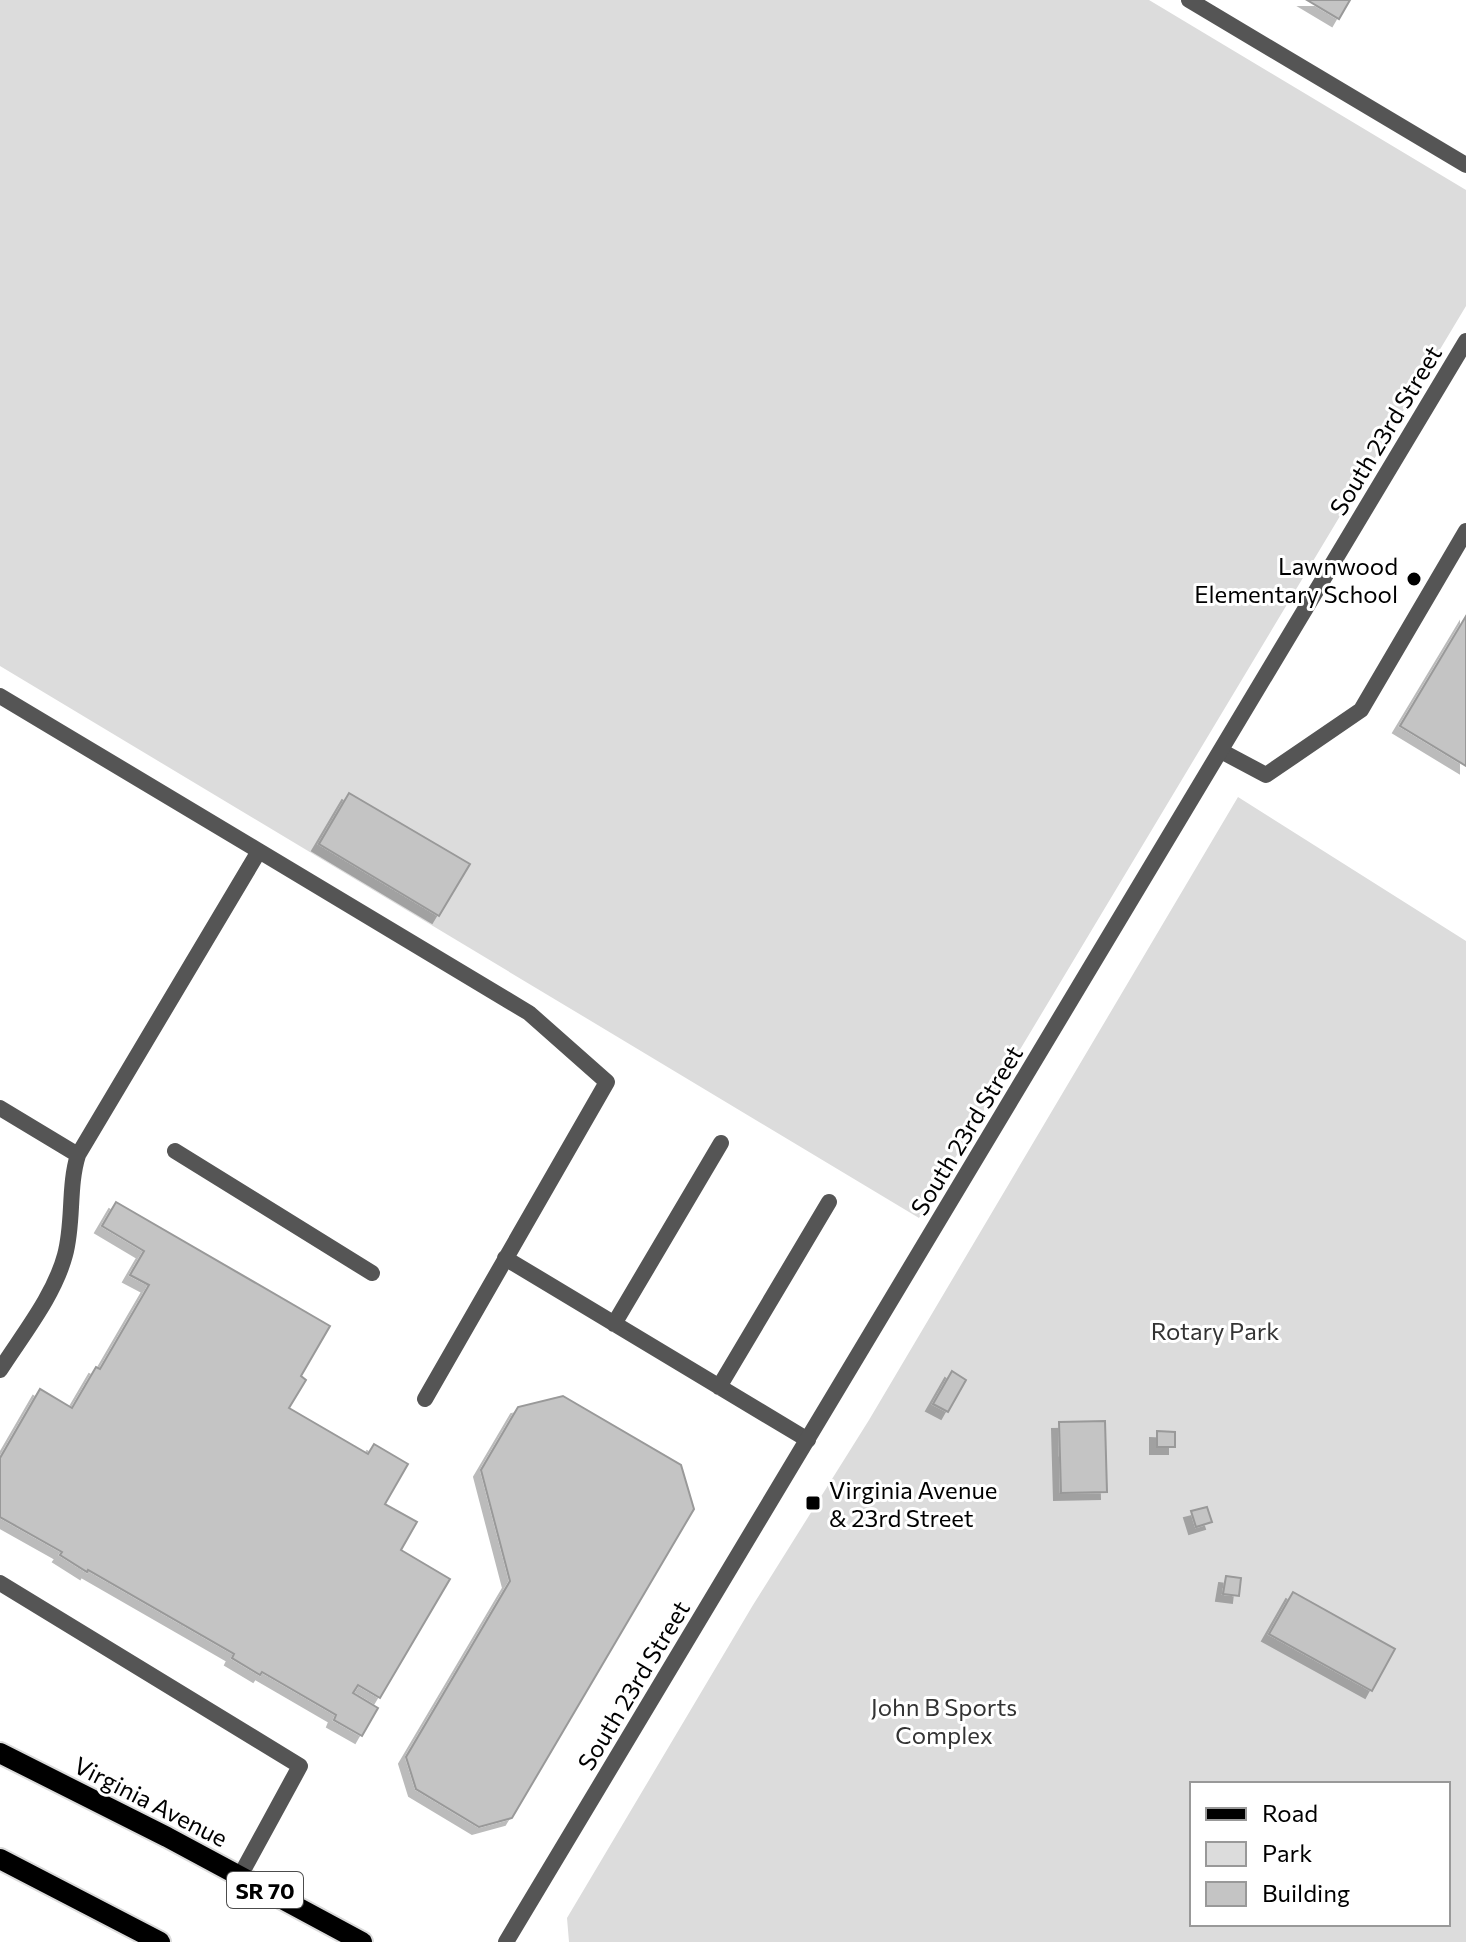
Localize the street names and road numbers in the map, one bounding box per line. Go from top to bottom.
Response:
street label: South 23rd Street [1323,340,1447,520]
street label: South 23rd Street [904,1040,1028,1220]
street label: South 23rd Street [571,1595,695,1775]
street label: Virginia Avenue [69,1750,233,1852]
road number: SR 70 [227,1872,303,1908]

